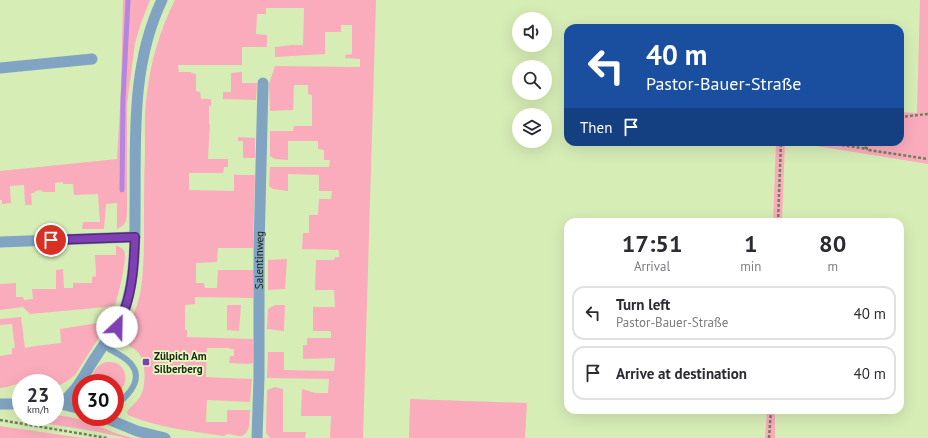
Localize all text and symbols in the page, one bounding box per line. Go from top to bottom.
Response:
map controls [512,12,552,148]
button: sound [512,12,552,52]
text: 40 m [646,36,707,73]
icon: left [580,40,632,92]
button: search [512,60,552,100]
text: Pastor-Bauer-Straße [646,72,801,95]
button: layers [512,108,552,148]
icon: arrive [620,116,642,138]
text: Then [580,118,612,137]
pin [34,223,68,257]
text: 17:51 [622,228,683,259]
text: 1 [744,228,758,259]
text: 80 [819,228,846,259]
icon: arrive [40,229,62,251]
street label: Salentinweg [252,231,266,289]
text: Arrival [634,258,670,275]
text: min [740,258,761,275]
text: m [827,258,838,275]
text: Turn left [616,295,670,314]
icon: left [582,302,604,324]
text: 40 m [853,304,886,323]
position arrow [96,306,138,348]
text: Pastor-Bauer-Straße [616,314,728,331]
place label: Zülpich Am Silberberg [154,349,207,376]
marker: Zülpich Am Silberberg [141,357,151,367]
icon: arrive [582,362,604,384]
text: Arrive at destination [616,364,747,383]
text: 40 m [853,364,886,383]
speed limit sign: 30 [72,374,124,426]
text: 23 [27,382,49,408]
text: km/h [27,403,49,416]

